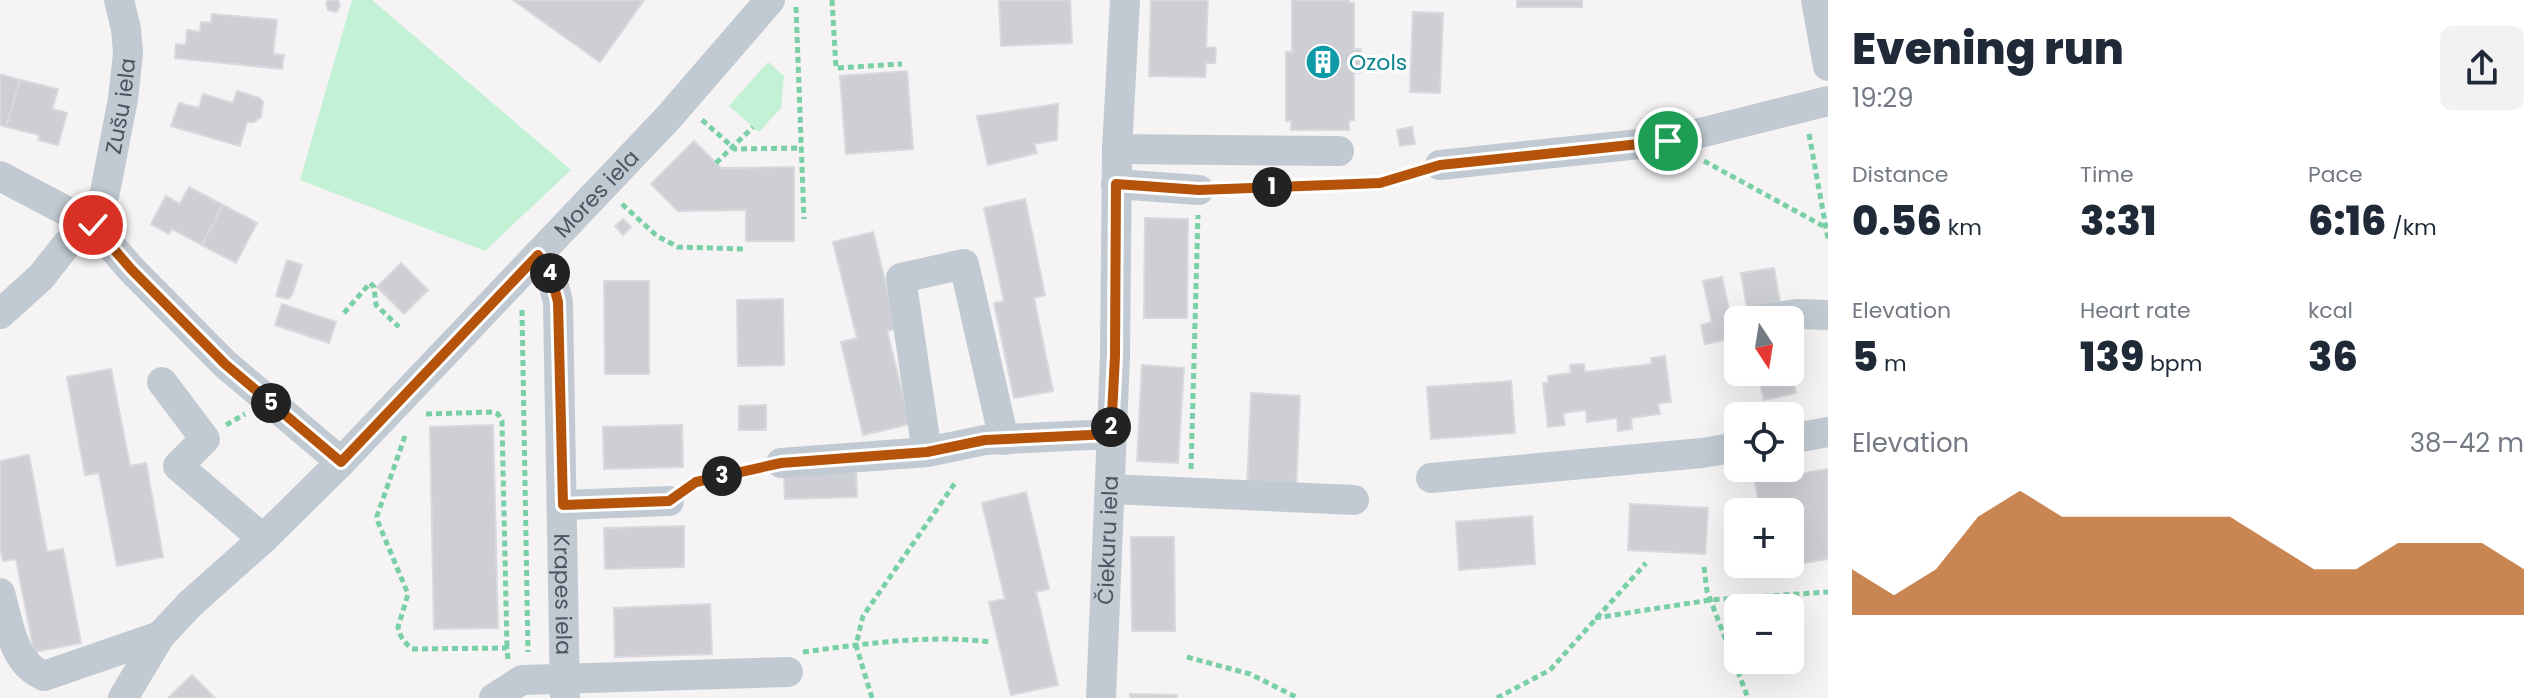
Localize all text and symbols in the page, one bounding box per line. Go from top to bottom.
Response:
text: Evening run [1852,18,2124,79]
button: share [2440,26,2524,110]
building icon: Ozols [1304,43,1342,81]
place label: Ozols [1349,47,1407,78]
street label: Zušu iela [98,56,143,157]
text: 19:29 [1852,80,1914,116]
pin [1634,107,1702,175]
icon: arrive [1646,119,1690,163]
street label: Mores iela [547,143,646,245]
text: Distance [1852,159,1948,190]
text: Time [2080,159,2134,190]
text: Pace [2308,159,2363,190]
pin: 1 [1252,167,1292,207]
text: 1 [1268,171,1276,202]
pin [59,191,127,259]
text: 0.56 [1852,193,1942,249]
text: 3:31 [2080,193,2156,249]
text: 6:16 [2308,193,2386,249]
icon: check [71,203,115,247]
text: km [1942,212,1982,243]
text: /km [2386,212,2437,243]
pin: 4 [530,253,570,293]
text: 4 [543,257,557,288]
text: Elevation [1852,295,1951,326]
text: Heart rate [2080,295,2191,326]
text: kcal [2308,295,2353,326]
north arrow [1724,306,1804,386]
map controls [1724,306,1804,674]
text: 5 [1852,329,1878,385]
text: 139 [2080,329,2144,385]
text: 36 [2308,329,2358,385]
text: m [1878,348,1907,379]
text: bpm [2144,348,2202,379]
pin: 5 [251,383,291,423]
text: 5 [264,387,278,418]
button: locate [1724,402,1804,482]
pin: 2 [1091,407,1131,447]
text: 2 [1105,411,1117,442]
text: Elevation [1852,425,1969,461]
text: 38–42 m [2410,425,2524,461]
pin: 3 [702,456,742,496]
text: 3 [715,460,729,491]
street label: Čiekuru iela [1090,475,1126,605]
button: + [1724,498,1804,578]
street label: Krapes iela [546,533,579,655]
button: − [1724,594,1804,674]

